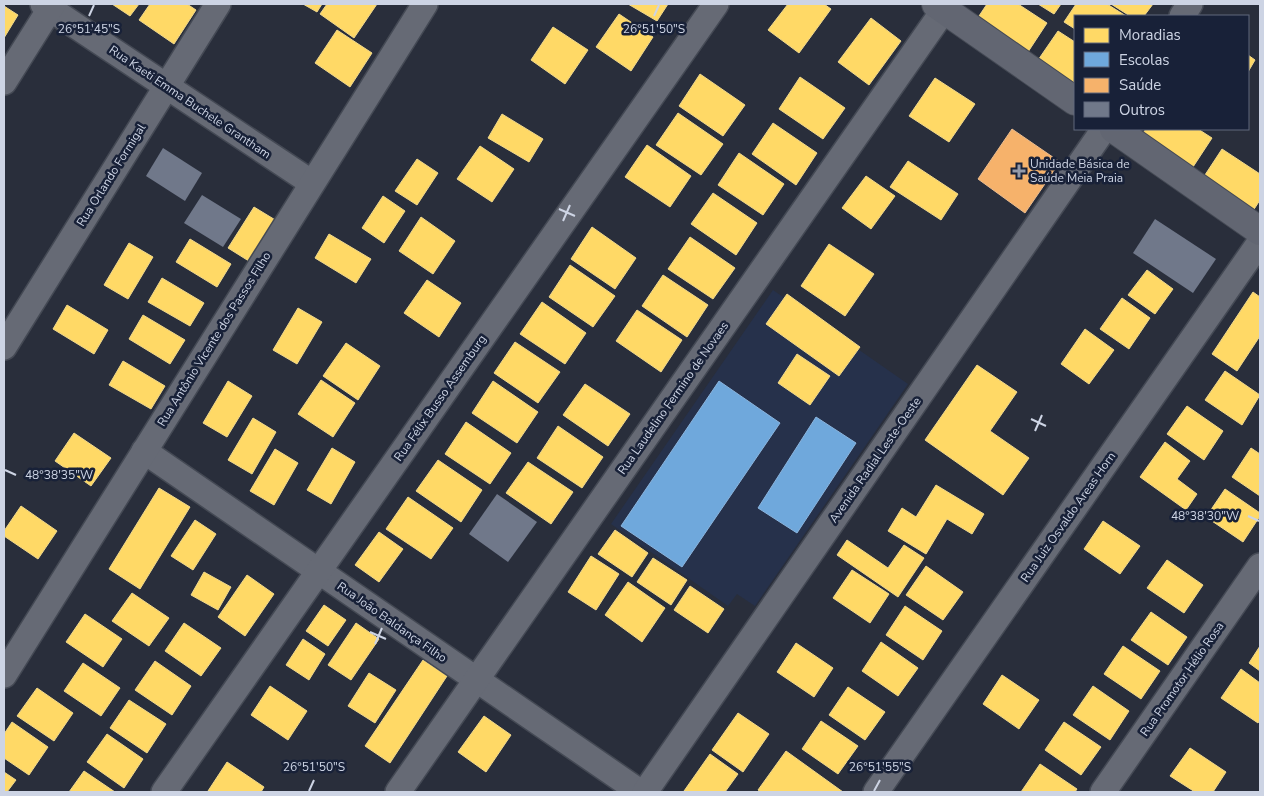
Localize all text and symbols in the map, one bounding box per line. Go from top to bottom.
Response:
legend [1074,15,1249,130]
text: 26°51'45"S [58,21,120,37]
text: 26°51'50"S [623,21,685,37]
text: Moradias [1119,25,1181,45]
street label: Rua Kaeti Emma Buchele Grantham [106,42,274,162]
text: Escolas [1119,50,1170,70]
text: Saúde [1119,75,1161,95]
text: Outros [1119,100,1165,120]
street label: Rua Orlando Formigal [73,120,149,229]
place label: Unidade Básica de Saúde Meia Praia [1030,156,1130,186]
marker: Unidade Básica de Saúde Meia Praia [1012,164,1026,178]
street label: Rua Antônio Vicente dos Passos Filho [153,248,275,429]
street label: Rua Laudelino Fermino de Novaes [614,318,732,478]
street label: Rua Félix Busso Assemburg [390,332,490,464]
street label: Avenida Radial Leste-Oeste [825,394,925,526]
street label: Rua Juiz Osvaldo Areas Horn [1017,449,1119,585]
text: 48°38'35"W [25,467,93,483]
text: 48°38'30"W [1171,508,1239,524]
street label: Rua João Baldança Filho [334,578,450,666]
street label: Rua Promotor Hélio Rosa [1136,619,1228,739]
text: 26°51'50"S [283,759,345,775]
text: 26°51'55"S [849,759,911,775]

